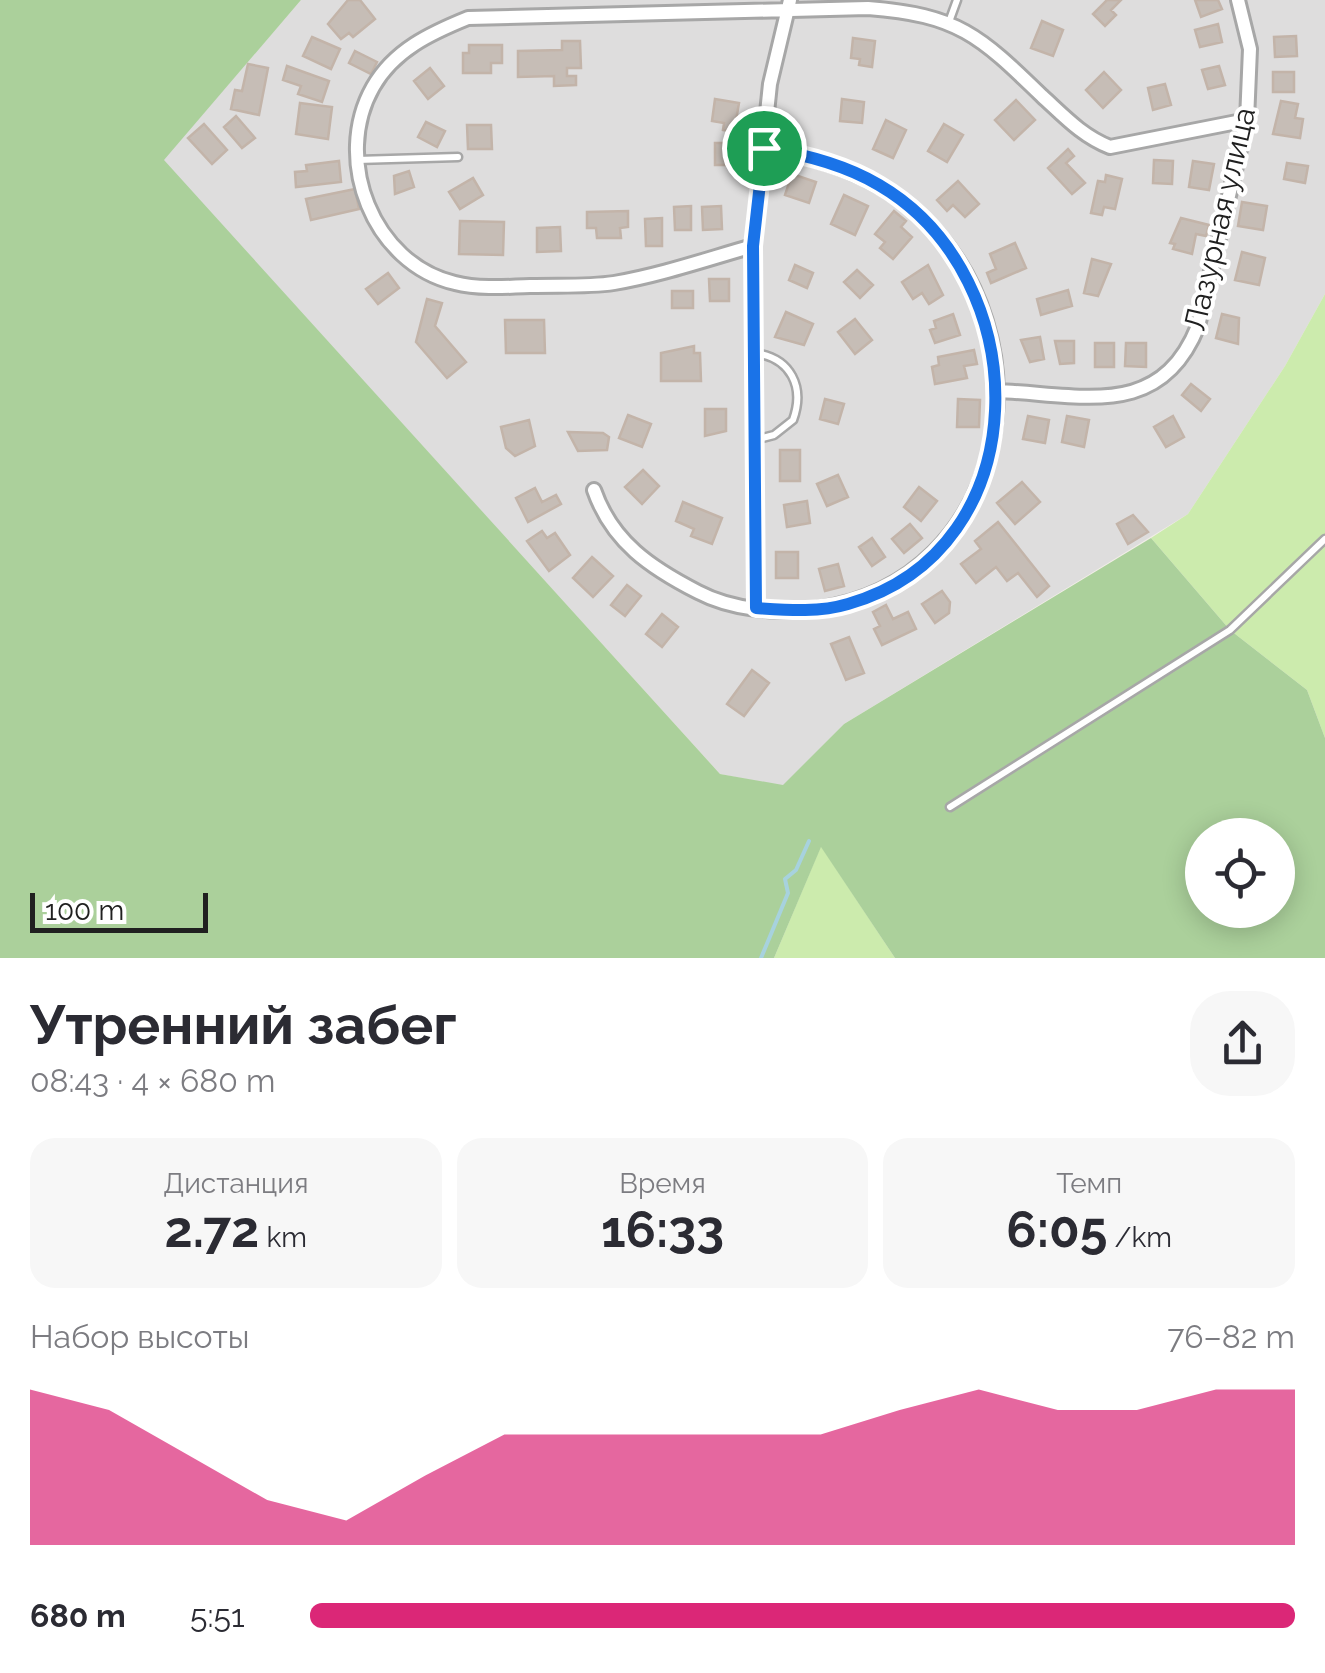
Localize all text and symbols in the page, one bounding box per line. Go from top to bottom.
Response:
street label: Лазурная улица [1177,104,1262,334]
pin [722,106,807,191]
icon: arrive [737,121,792,176]
map controls [1185,818,1295,928]
button: locate [1185,818,1295,928]
scale bar [30,888,208,933]
text: 100 m [45,894,124,927]
button: share [1190,991,1295,1096]
text: Утренний забег [30,992,457,1057]
text: 08:43 · 4 × 680 m [30,1062,275,1099]
text: Дистанция [163,1167,308,1200]
text: Время [619,1167,706,1200]
text: Темп [1056,1167,1122,1200]
text: 2.72 [165,1200,259,1259]
text: 16:33 [601,1200,724,1259]
text: 6:05 [1006,1200,1107,1259]
text: km [259,1221,307,1254]
text: /km [1107,1221,1172,1254]
text: Набор высоты [30,1318,250,1355]
text: 76–82 m [1167,1318,1295,1355]
text: 680 m [30,1597,126,1634]
text: 5:51 [190,1597,245,1634]

